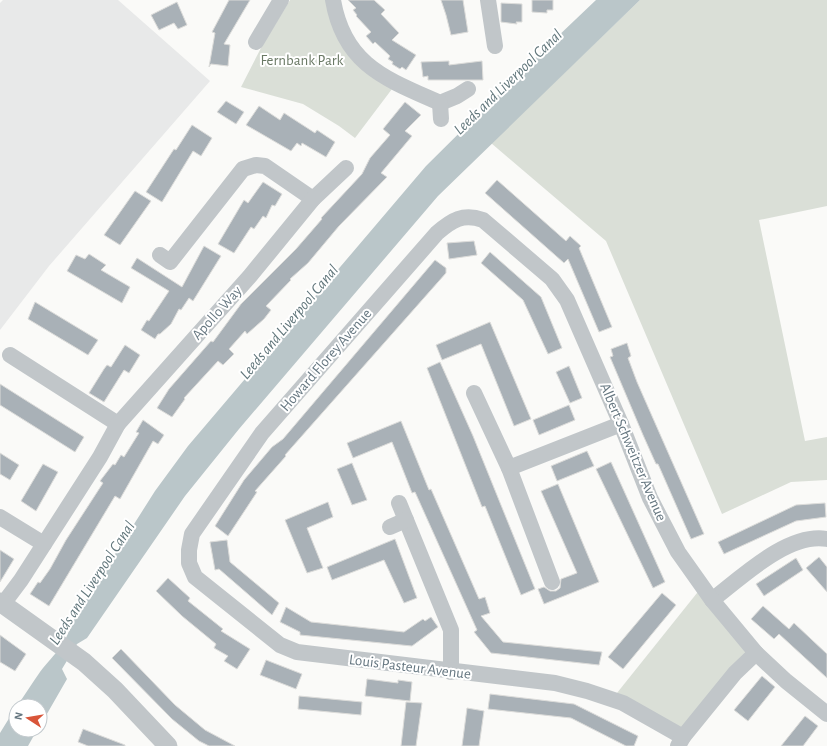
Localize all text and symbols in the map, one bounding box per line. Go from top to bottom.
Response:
water label: Leeds and Liverpool Canal [451,26,566,138]
park label: Fernbank Park [261,53,344,68]
water label: Leeds and Liverpool Canal [237,262,342,383]
street label: Apollo Way [189,283,245,343]
street label: Howard Florey Avenue [277,306,375,414]
street label: Albert Schweitzer Avenue [597,381,669,523]
water label: Leeds and Liverpool Canal [46,518,139,648]
street label: Louis Pasteur Avenue [348,652,472,682]
north arrow [8,698,48,738]
text: N [13,711,25,721]

